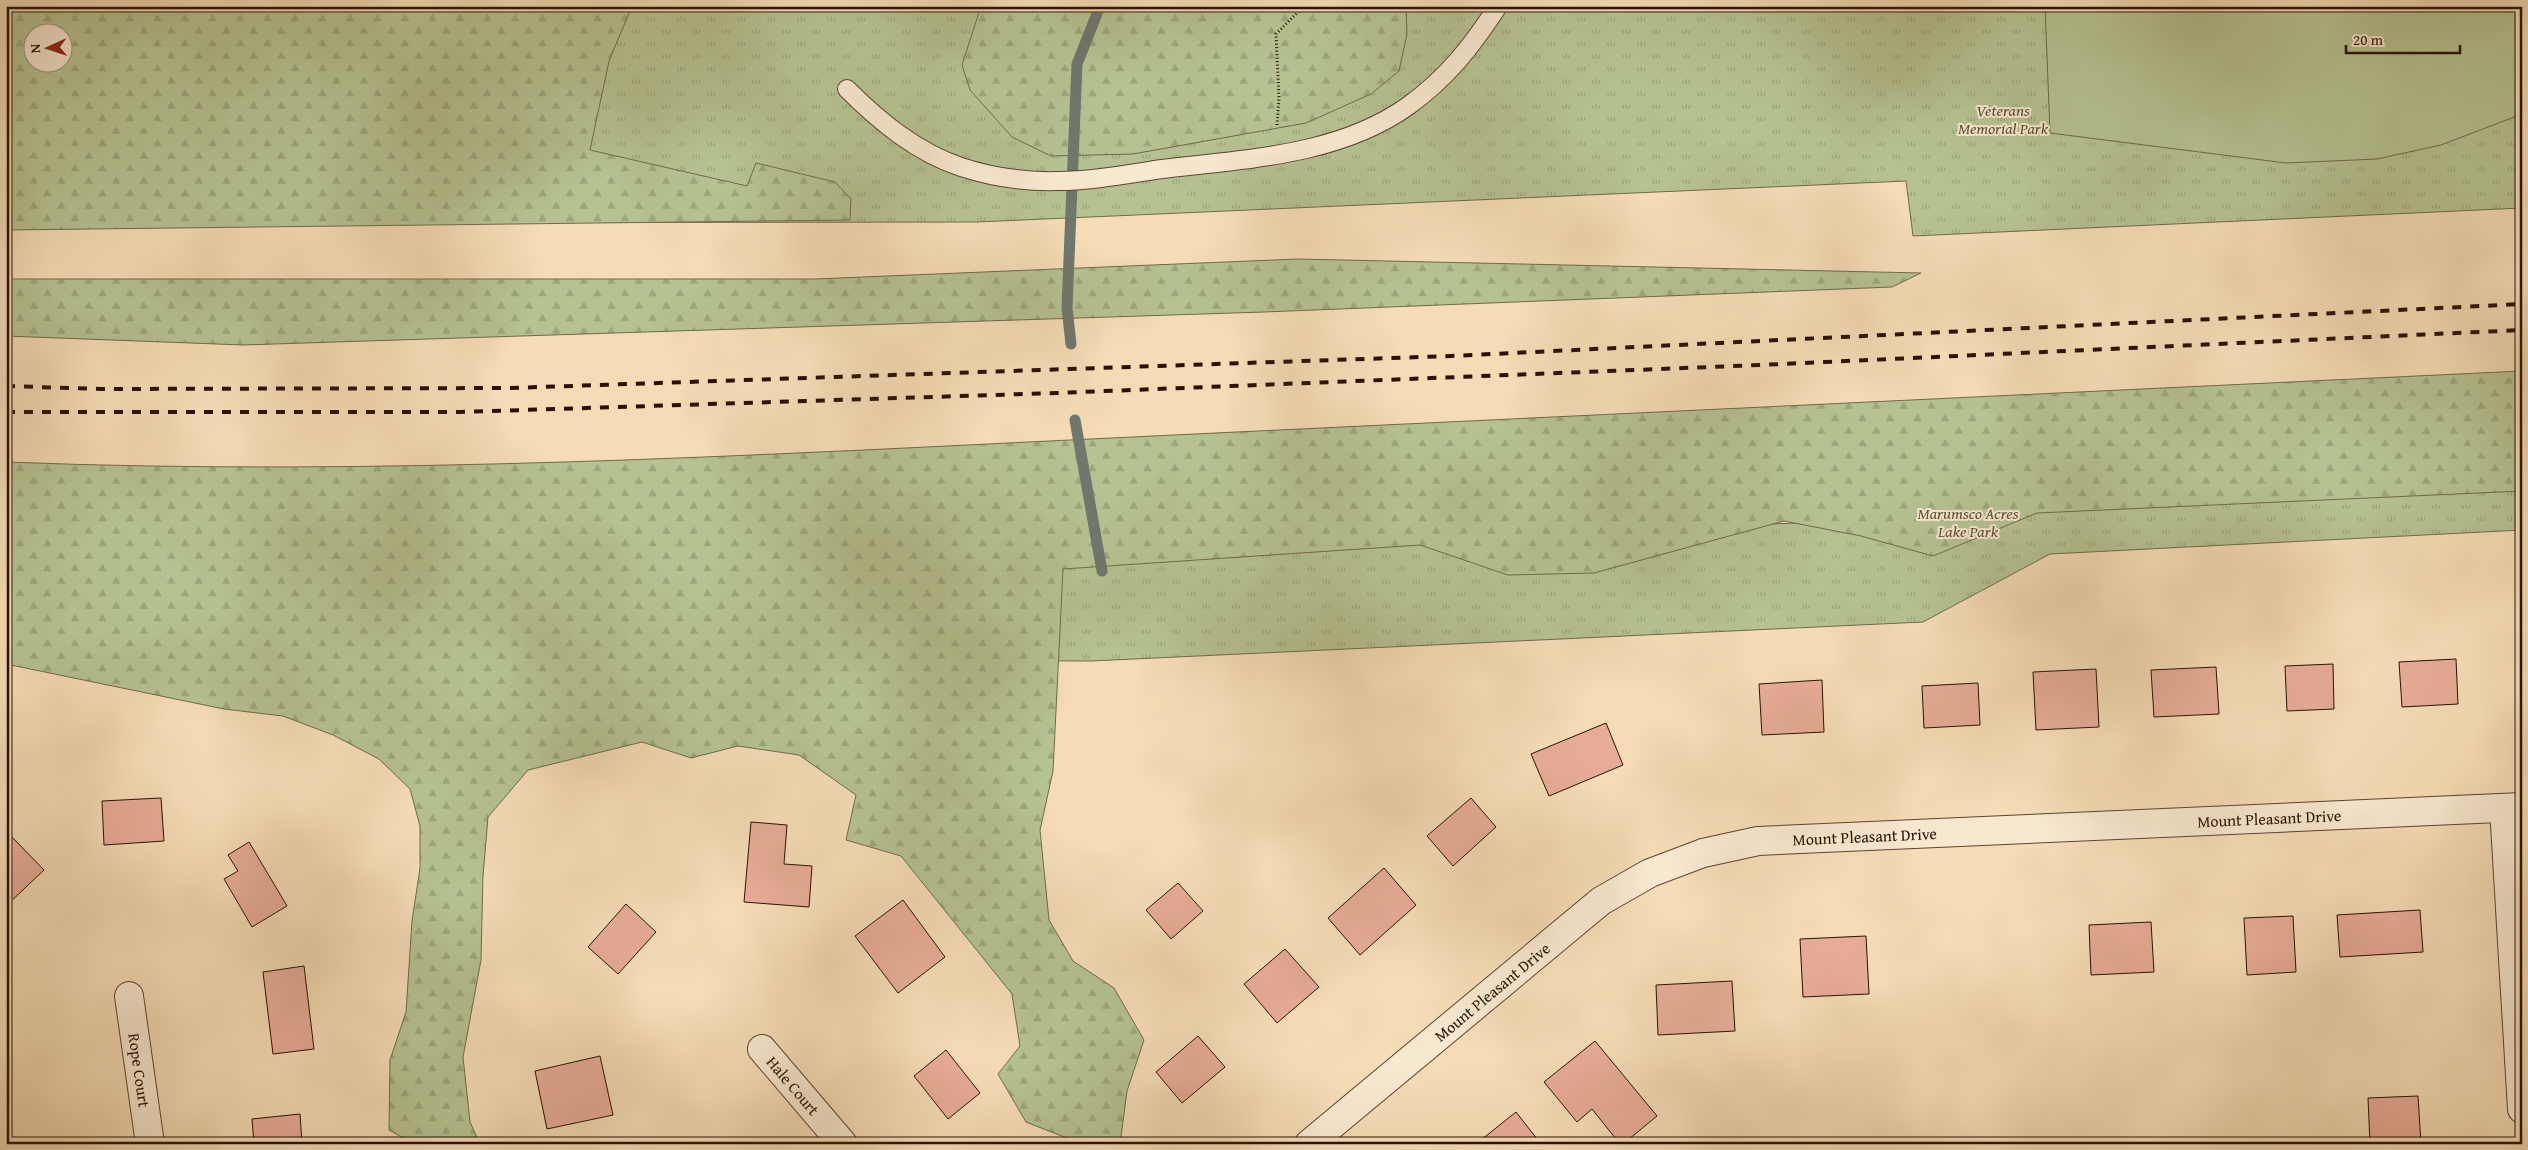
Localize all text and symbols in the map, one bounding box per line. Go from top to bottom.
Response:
north arrow [22,22,72,72]
scale bar [2346,22,2459,54]
text: 20 m [2353,29,2384,50]
text: N [25,43,45,54]
park label: Veterans Memorial Park [1958,98,2049,140]
park label: Marumsco Acres Lake Park [1918,501,2019,543]
street label: Mount Pleasant Drive [2197,803,2342,833]
street label: Mount Pleasant Drive [1792,821,1937,851]
street label: Mount Pleasant Drive [1429,936,1555,1047]
street label: Rope Court [122,1032,157,1109]
street label: Hale Court [761,1051,826,1121]

